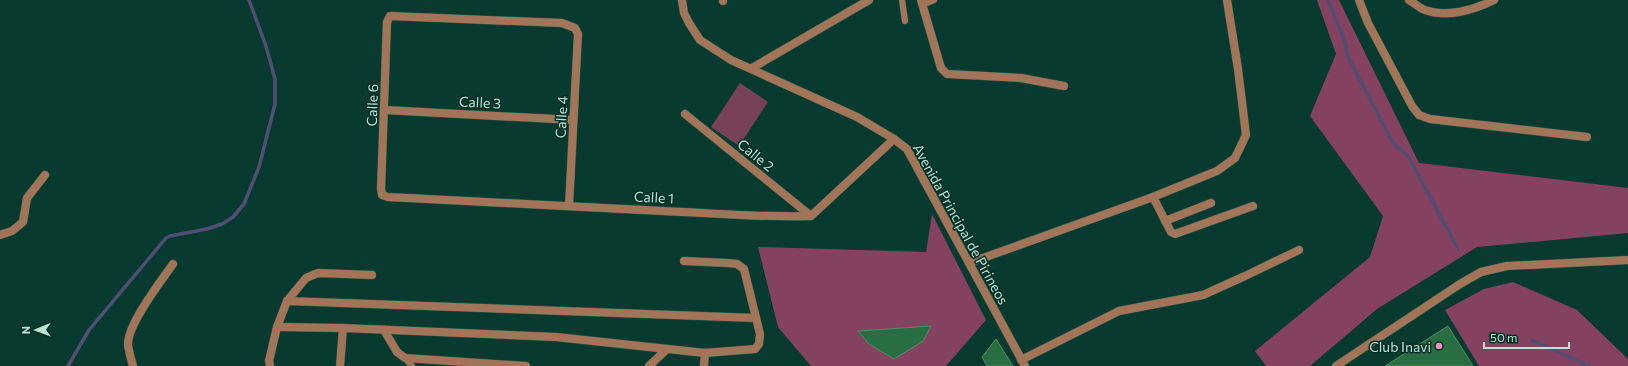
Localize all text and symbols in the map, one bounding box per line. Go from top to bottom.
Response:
street label: Calle 6 [363,83,381,127]
street label: Calle 3 [459,92,501,112]
street label: Calle 4 [551,95,571,139]
street label: Calle 2 [734,135,778,175]
street label: Avenida Principal de Pirineos [910,141,1012,307]
street label: Calle 1 [634,187,674,207]
north arrow [16,310,56,350]
scale bar [1484,324,1569,350]
text: N [19,326,32,334]
text: 50 m [1490,330,1518,344]
place label: Club Inavi [1369,338,1431,355]
marker: Club Inavi [1434,341,1444,351]

